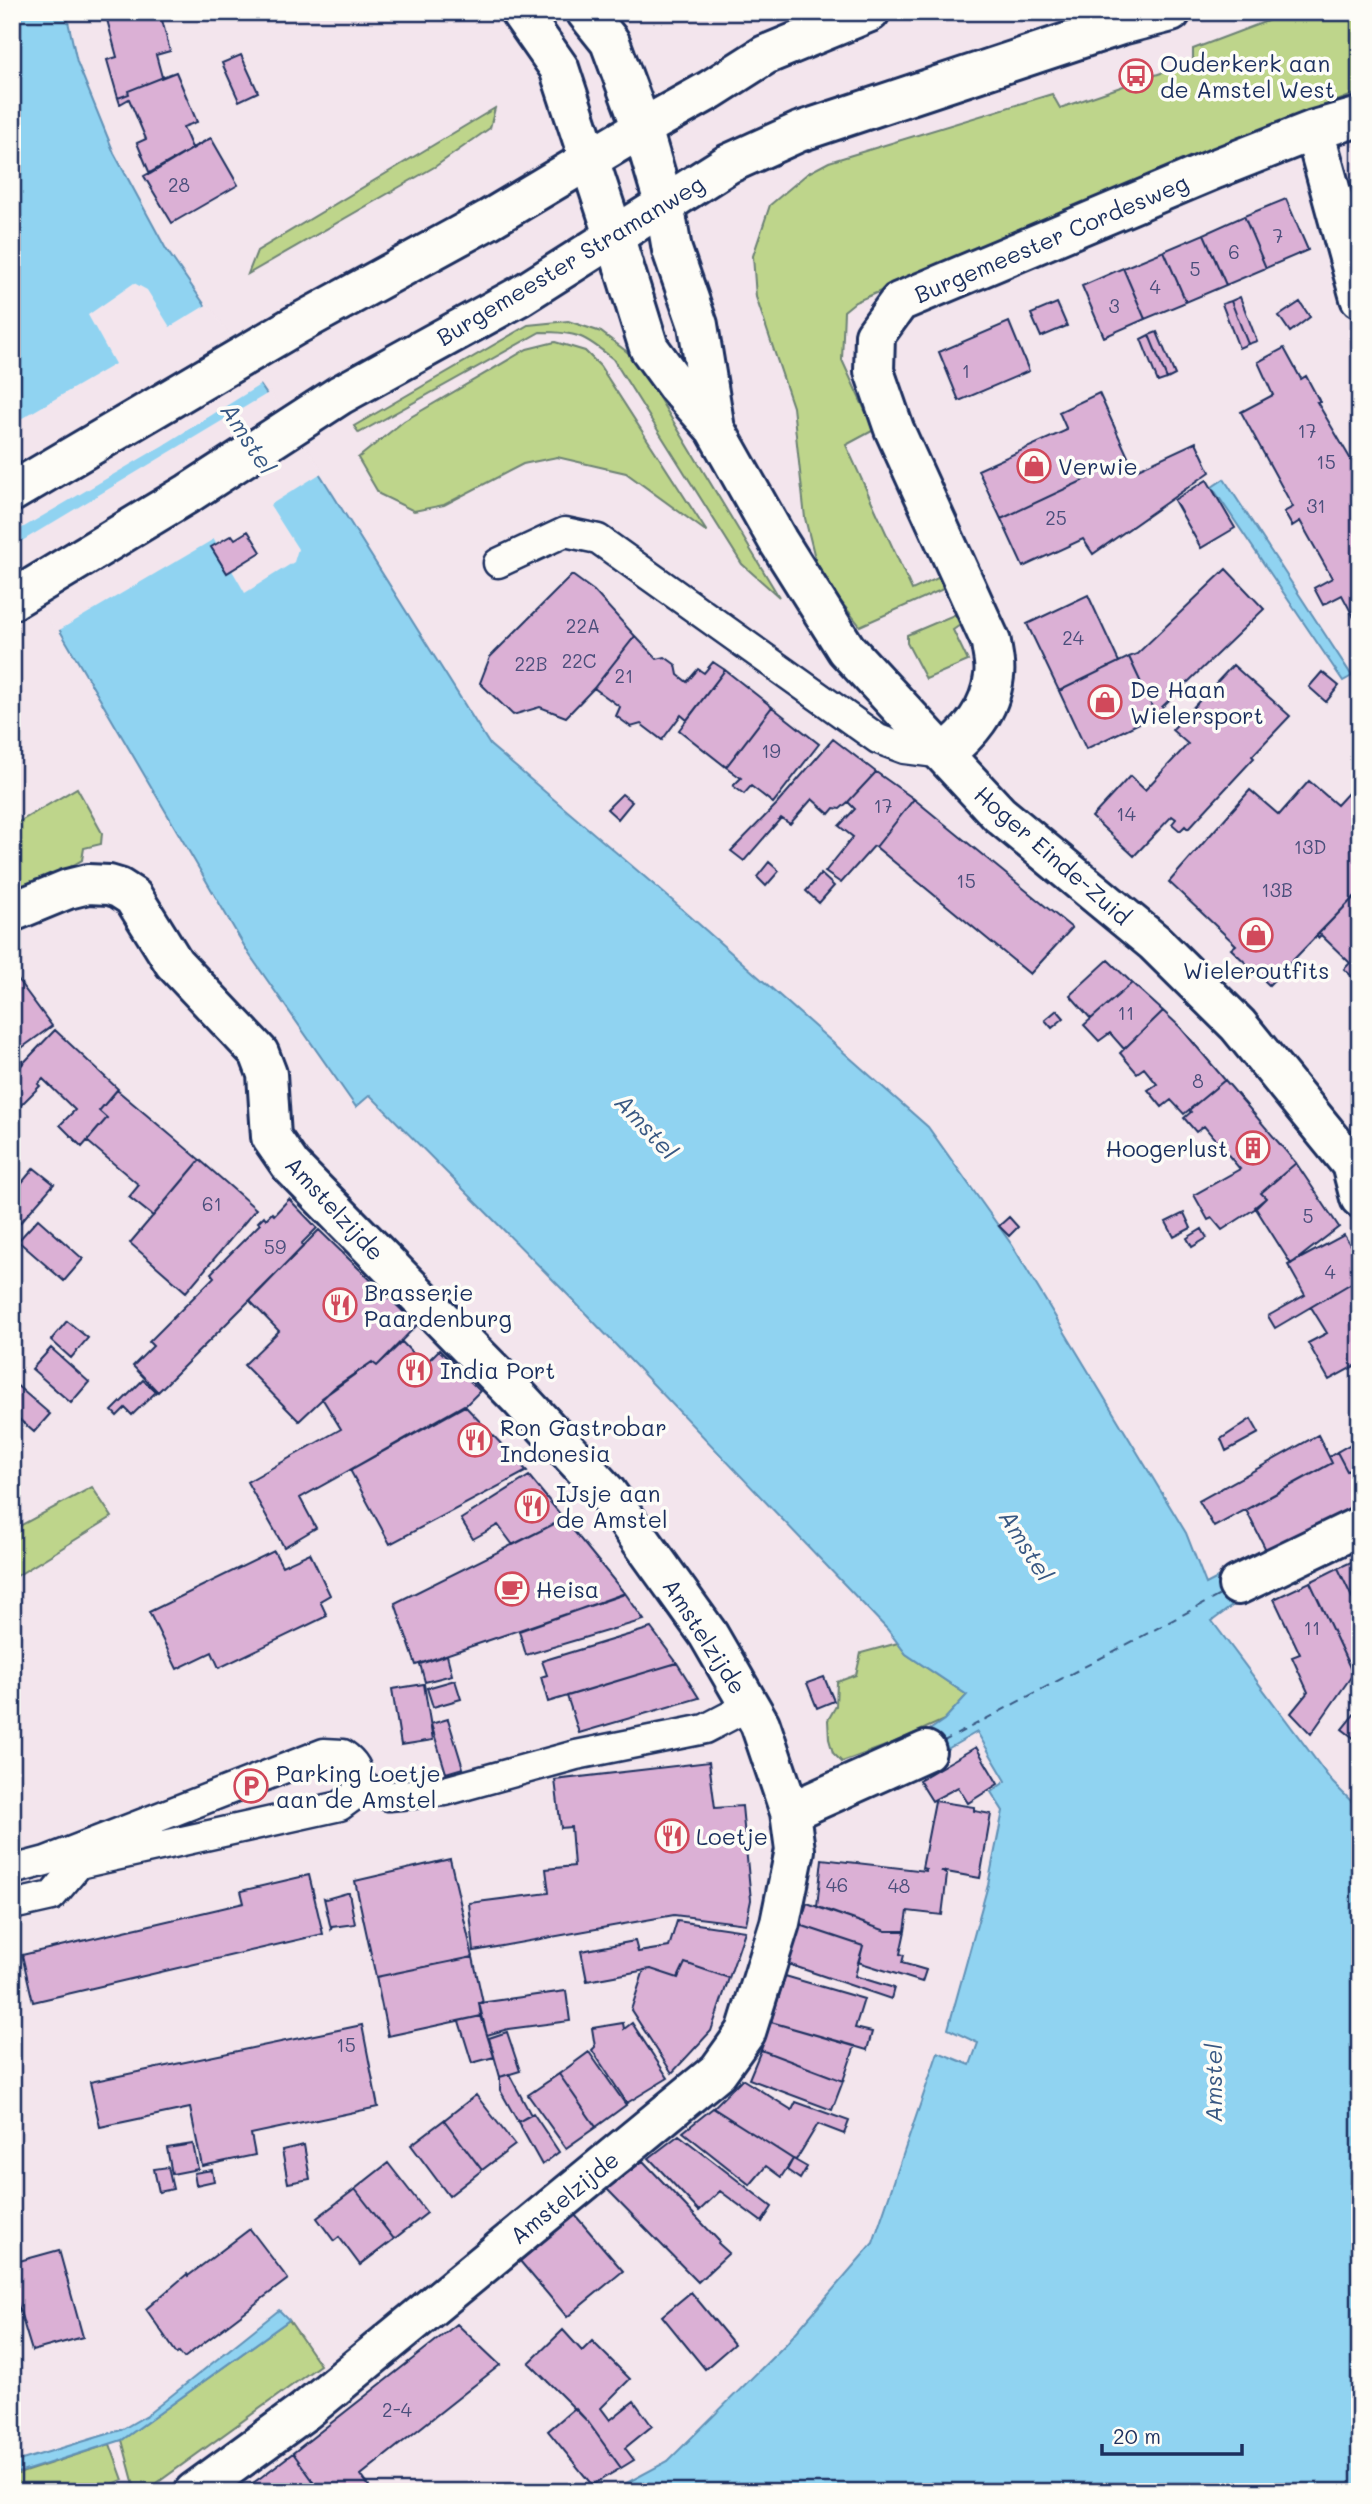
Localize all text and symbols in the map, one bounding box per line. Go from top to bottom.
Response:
place label: Ouderkerk aan de Amstel West [1160,48,1335,104]
bus stop icon: Ouderkerk aan de Amstel West [1117,57,1155,95]
street label: Burgemeester Cordesweg [910,167,1192,309]
street label: Burgemeester Stramanweg [431,168,709,352]
house number: 28 [168,172,190,197]
house number: 7 [1273,223,1283,248]
house number: 6 [1228,239,1240,264]
house number: 5 [1189,256,1201,281]
house number: 4 [1149,274,1161,299]
house number: 3 [1108,293,1120,318]
house number: 1 [962,358,970,383]
water label: Amstel [215,396,283,480]
house number: 17 [1297,418,1317,443]
shop icon: Verwie [1015,447,1053,485]
house number: 15 [1316,449,1336,474]
place label: Verwie [1058,451,1138,481]
house number: 31 [1306,493,1326,518]
house number: 25 [1045,505,1067,530]
house number: 22A [566,613,600,638]
house number: 24 [1062,625,1084,650]
house number: 22C [562,648,596,673]
house number: 22B [515,651,547,676]
house number: 21 [614,663,634,688]
place label: De Haan Wielersport [1130,674,1264,730]
shop icon: De Haan Wielersport [1086,683,1124,721]
house number: 19 [761,738,781,763]
street label: Hoger Einde-Zuid [969,779,1137,931]
house number: 17 [873,793,893,818]
house number: 14 [1116,801,1136,826]
house number: 13D [1294,834,1326,859]
house number: 15 [956,868,976,893]
house number: 13B [1261,877,1293,902]
shop icon: Wieleroutfits [1237,916,1275,954]
place label: Wieleroutfits [1183,955,1329,985]
house number: 11 [1118,1000,1135,1025]
house number: 8 [1192,1068,1204,1093]
water label: Amstel [609,1087,685,1165]
building icon: Hoogerlust [1234,1129,1272,1167]
place label: Hoogerlust [1106,1133,1228,1163]
street label: Amstelzijde [279,1150,391,1266]
house number: 61 [202,1191,222,1216]
house number: 5 [1302,1203,1314,1228]
house number: 59 [264,1234,286,1259]
house number: 4 [1324,1259,1336,1284]
place label: Brasserie Paardenburg [364,1277,512,1333]
restaurant icon: Brasserie Paardenburg [321,1286,359,1324]
restaurant icon: India Port [396,1351,434,1389]
place label: India Port [440,1355,555,1385]
place label: Ron Gastrobar Indonesia [500,1412,667,1468]
restaurant icon: Ron Gastrobar Indonesia [456,1421,494,1459]
place label: IJsje aan de Amstel [556,1478,668,1534]
restaurant icon: IJsje aan de Amstel [513,1487,551,1525]
water label: Amstel [993,1503,1061,1587]
cafe icon: Heisa [493,1570,531,1608]
street label: Amstelzijde [656,1573,754,1699]
place label: Heisa [536,1574,599,1604]
house number: 11 [1304,1615,1321,1640]
place label: Parking Loetje aan de Amstel [276,1758,441,1814]
parking icon: Parking Loetje aan de Amstel [232,1767,270,1805]
restaurant icon: Loetje [653,1817,691,1855]
place label: Loetje [696,1821,768,1851]
house number: 46 [826,1872,848,1897]
house number: 48 [888,1873,910,1898]
house number: 15 [336,2032,356,2057]
water label: Amstel [1197,2044,1228,2122]
street label: Amstelzijde [503,2144,625,2250]
house number: 2-4 [382,2397,412,2422]
scale bar [1102,2413,1242,2457]
text: 20 m [1113,2422,1161,2449]

